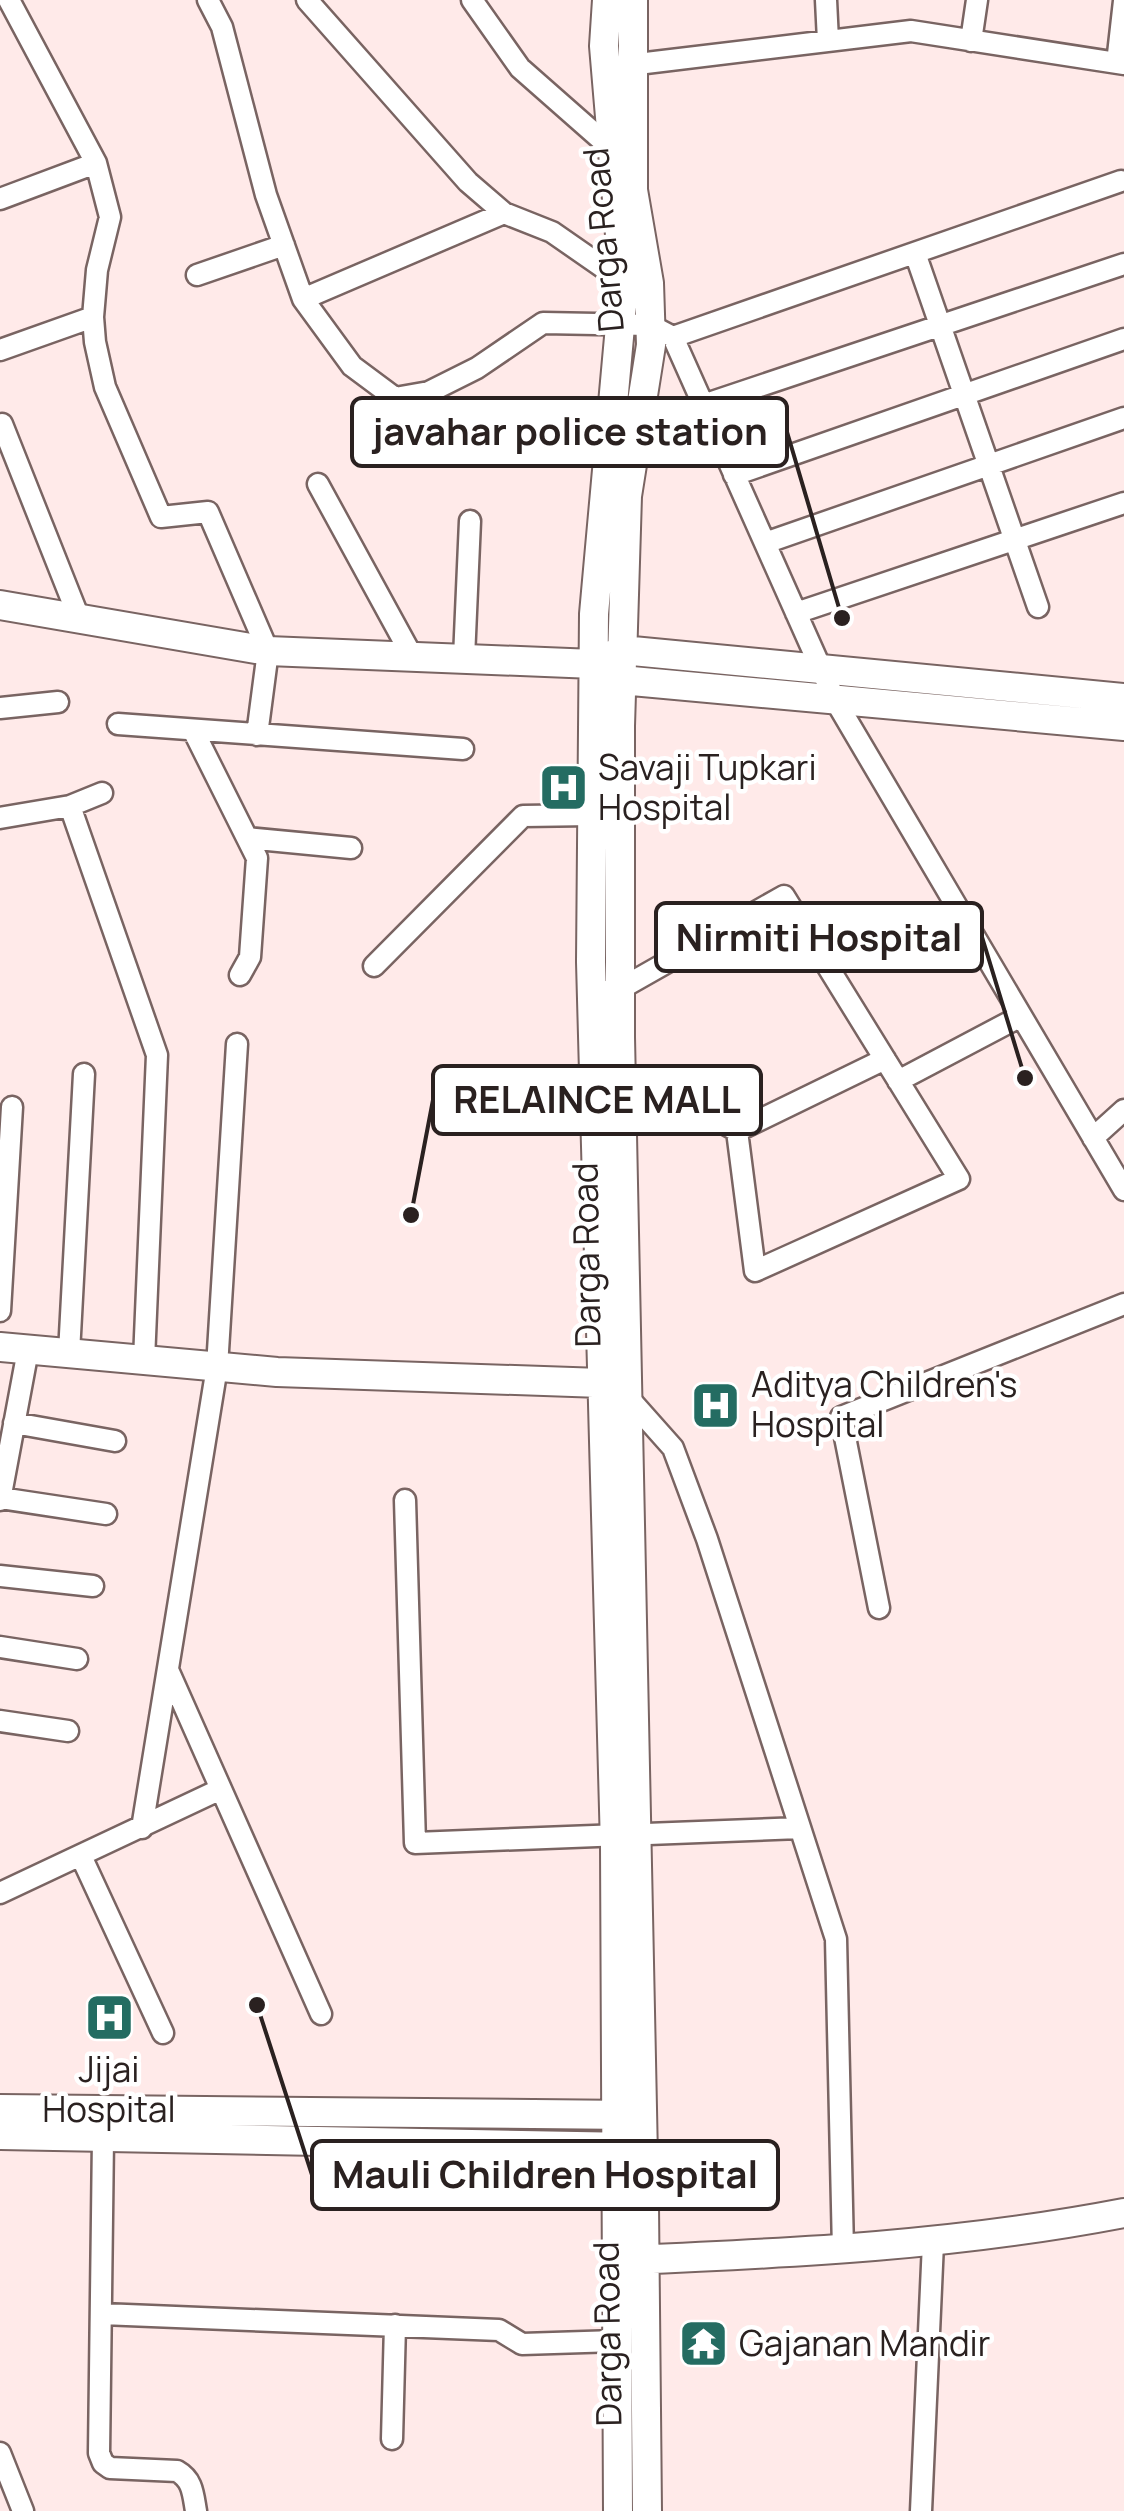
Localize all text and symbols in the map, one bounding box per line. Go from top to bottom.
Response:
street label: Darga Road [571,146,635,334]
callout: javahar police station [352,398,787,466]
text: javahar police station [371,404,768,456]
place label: Savaji Tupkari Hospital [598,743,817,831]
hospital icon: Savaji Tupkari Hospital [537,762,589,814]
callout: Nirmiti Hospital [656,903,982,971]
text: Nirmiti Hospital [676,910,962,962]
callout: RELAINCE MALL [433,1066,761,1134]
text: RELAINCE MALL [453,1072,741,1124]
street label: Darga Road [560,1162,612,1348]
place label: Aditya Children's Hospital [751,1360,1017,1448]
hospital icon: Aditya Children's Hospital [690,1379,742,1431]
hospital icon: Jijai Hospital [83,1992,135,2044]
place label: Jijai Hospital [42,2045,176,2133]
callout: Mauli Children Hospital [312,2141,778,2209]
text: Mauli Children Hospital [332,2147,758,2199]
street label: Darga Road [581,2241,633,2427]
temple icon: Gajanan Mandir [678,2318,730,2370]
place label: Gajanan Mandir [739,2319,990,2367]

